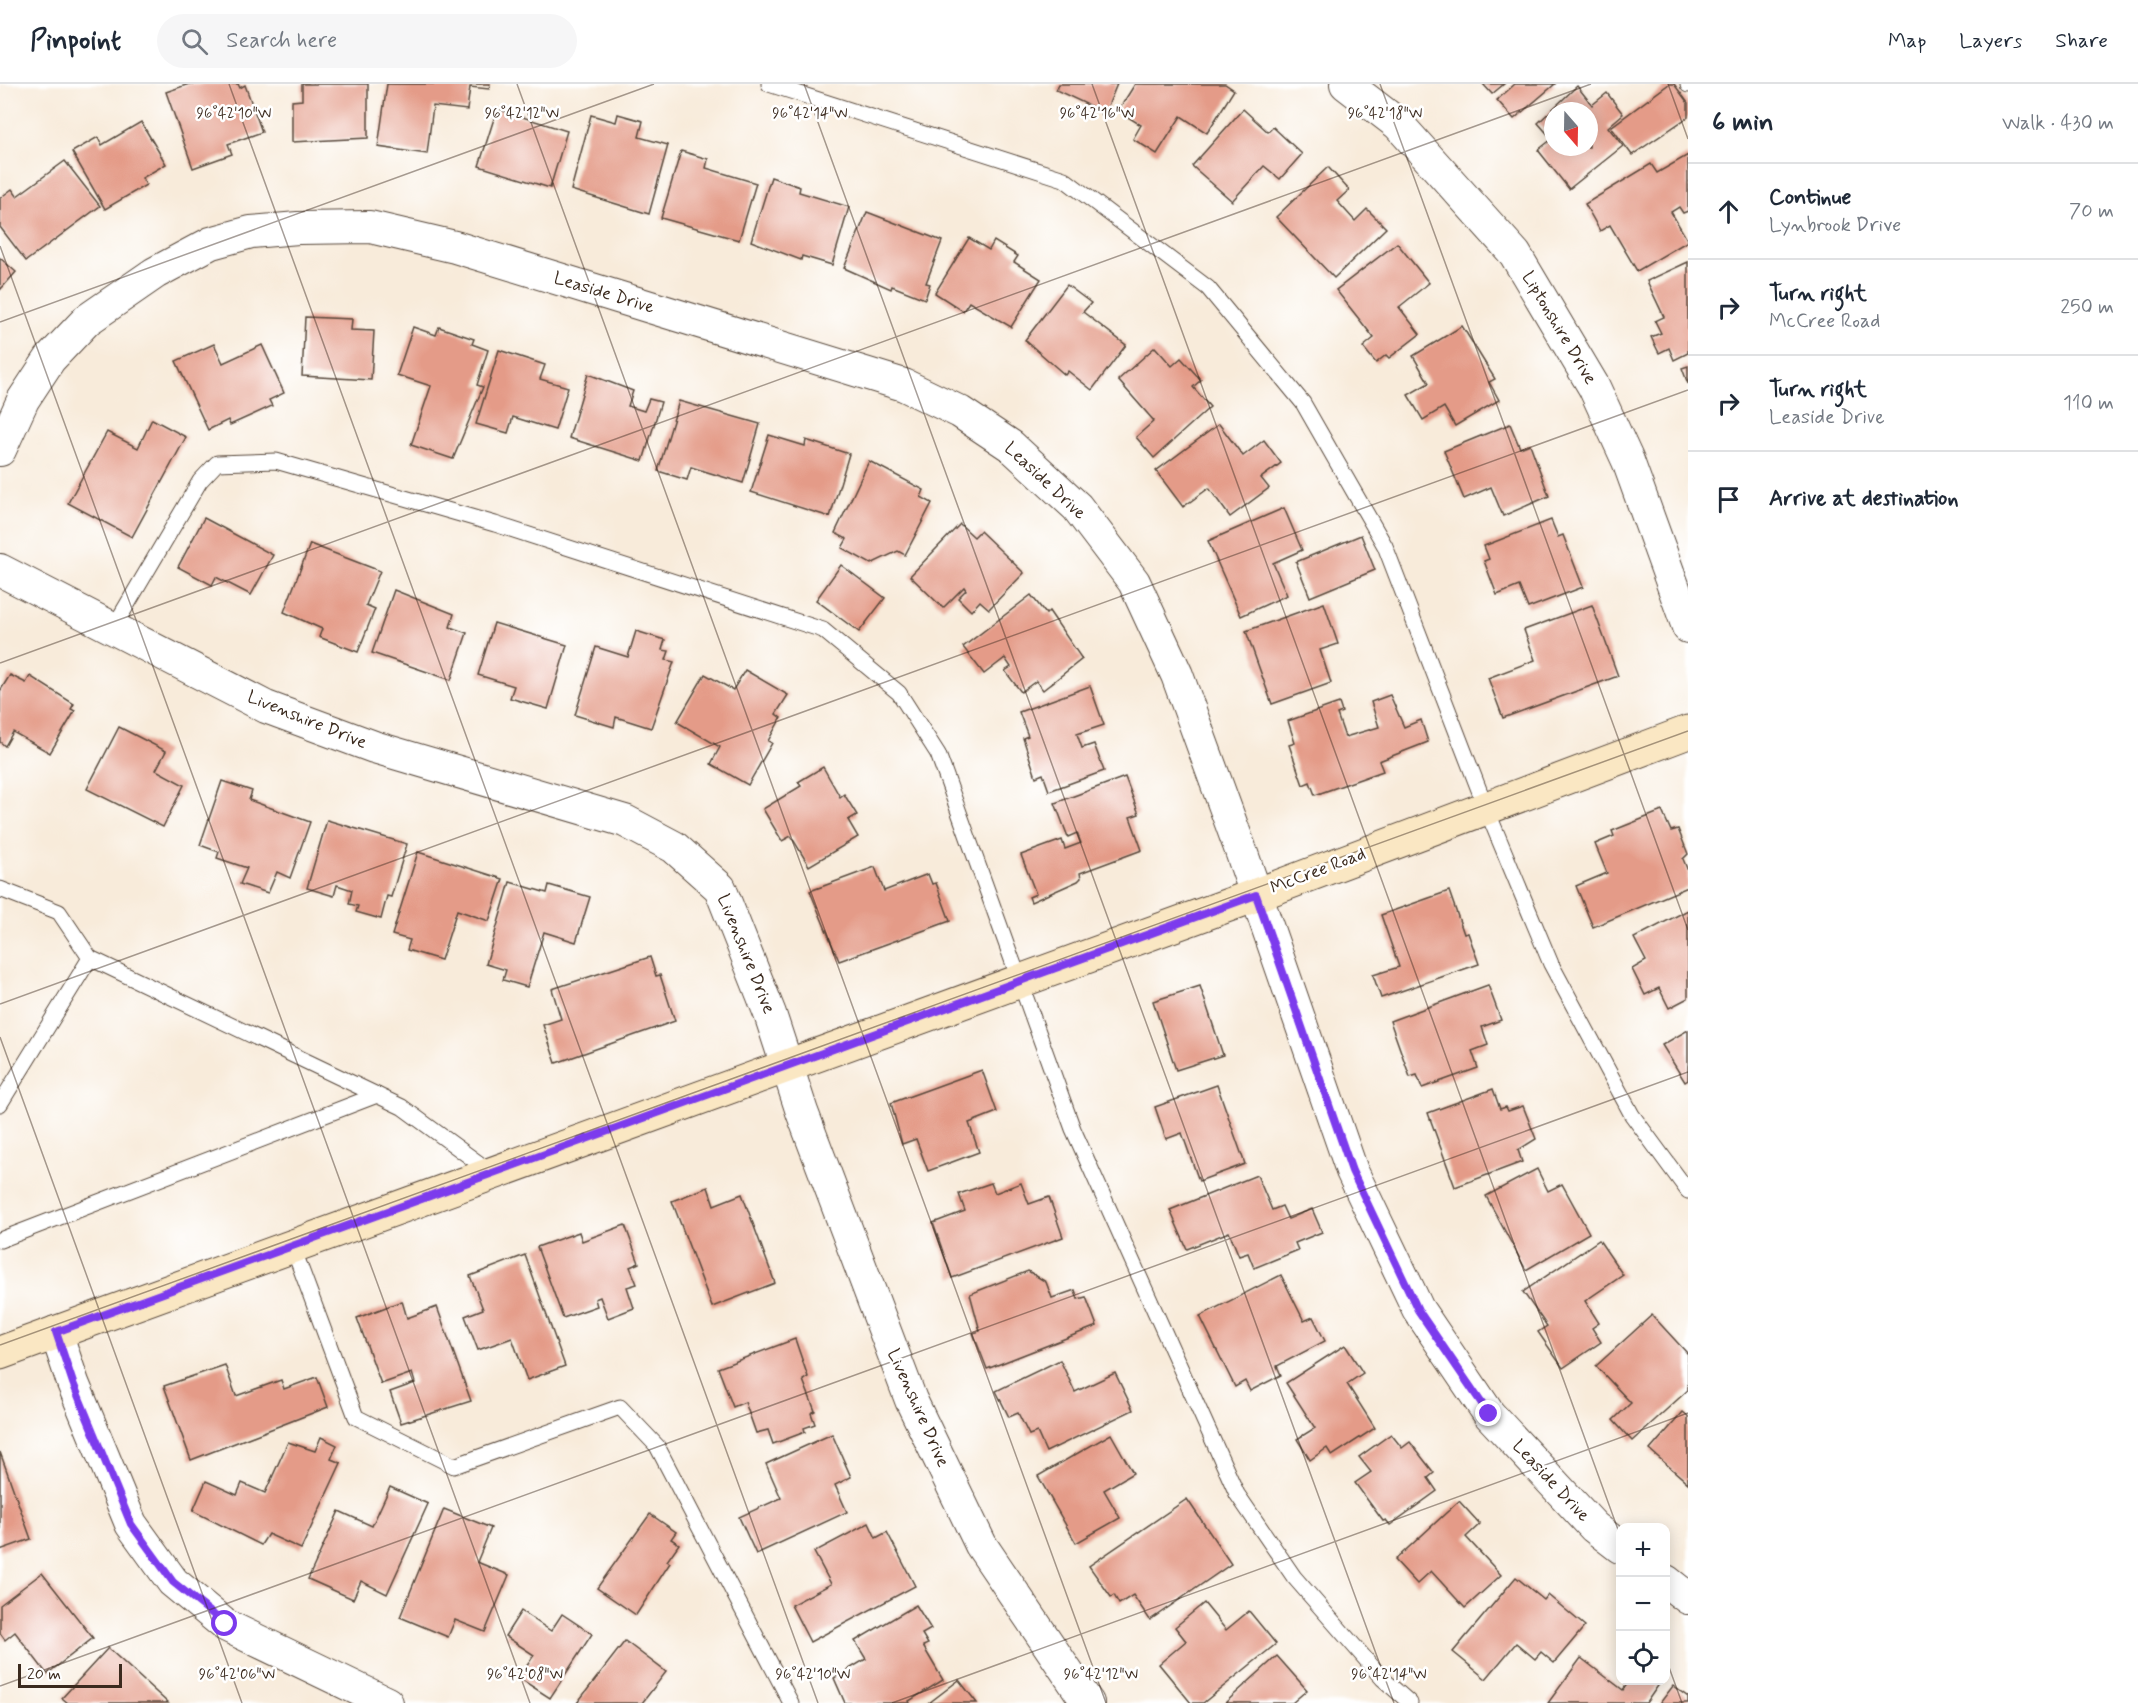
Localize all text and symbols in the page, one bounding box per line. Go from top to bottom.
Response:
search box [157,14,577,68]
text: Pinpoint [30,23,121,60]
icon: search [178,25,211,58]
text: Search here [226,27,337,55]
text: Map [1888,27,1926,55]
text: Layers [1959,27,2022,55]
text: Share [2055,27,2108,55]
north arrow [1544,102,1598,156]
text: 96°42'10"W [197,104,271,124]
text: 96°42'12"W [485,104,559,124]
text: 96°42'14"W [772,104,848,124]
text: 96°42'16"W [1060,104,1134,124]
text: 96°42'18"W [1348,104,1422,124]
text: 6 min [1712,106,1774,140]
text: Walk · 430 m [2002,110,2114,137]
text: Continue [1769,184,1851,212]
icon: ahead [1712,195,1745,228]
text: 70 m [2069,198,2114,225]
text: Lynbrook Drive [1769,212,1901,239]
street label: Leaside Drive [551,266,657,320]
street label: Liptonshire Drive [1516,267,1602,389]
text: Turn right [1769,280,1867,308]
icon: right [1712,291,1745,324]
text: 250 m [2060,294,2114,321]
text: McCree Road [1769,308,1880,335]
text: Turn right [1769,376,1867,404]
icon: right [1712,387,1745,420]
text: 110 m [2063,390,2114,417]
text: Leaside Drive [1769,404,1885,431]
street label: Leaside Drive [999,437,1091,525]
icon: arrive [1712,483,1745,516]
text: Arrive at destination [1769,485,1959,513]
street label: Livenshire Drive [244,685,370,755]
street label: McCree Road [1267,842,1369,900]
street label: Livenshire Drive [711,891,781,1017]
street label: Livenshire Drive [881,1345,955,1471]
route end [1475,1400,1501,1426]
street label: Leaside Drive [1507,1435,1595,1527]
map controls [1616,1523,1670,1685]
button: + [1616,1523,1670,1577]
button: − [1616,1577,1670,1631]
route start [211,1610,237,1636]
button: locate [1616,1631,1670,1685]
scale bar [18,1661,122,1688]
text: 20 m [27,1664,61,1685]
text: 96°42'06"W [199,1665,275,1685]
text: 96°42'08"W [487,1665,563,1685]
text: 96°42'10"W [776,1665,850,1685]
text: 96°42'12"W [1064,1665,1138,1685]
text: 96°42'14"W [1351,1665,1427,1685]

